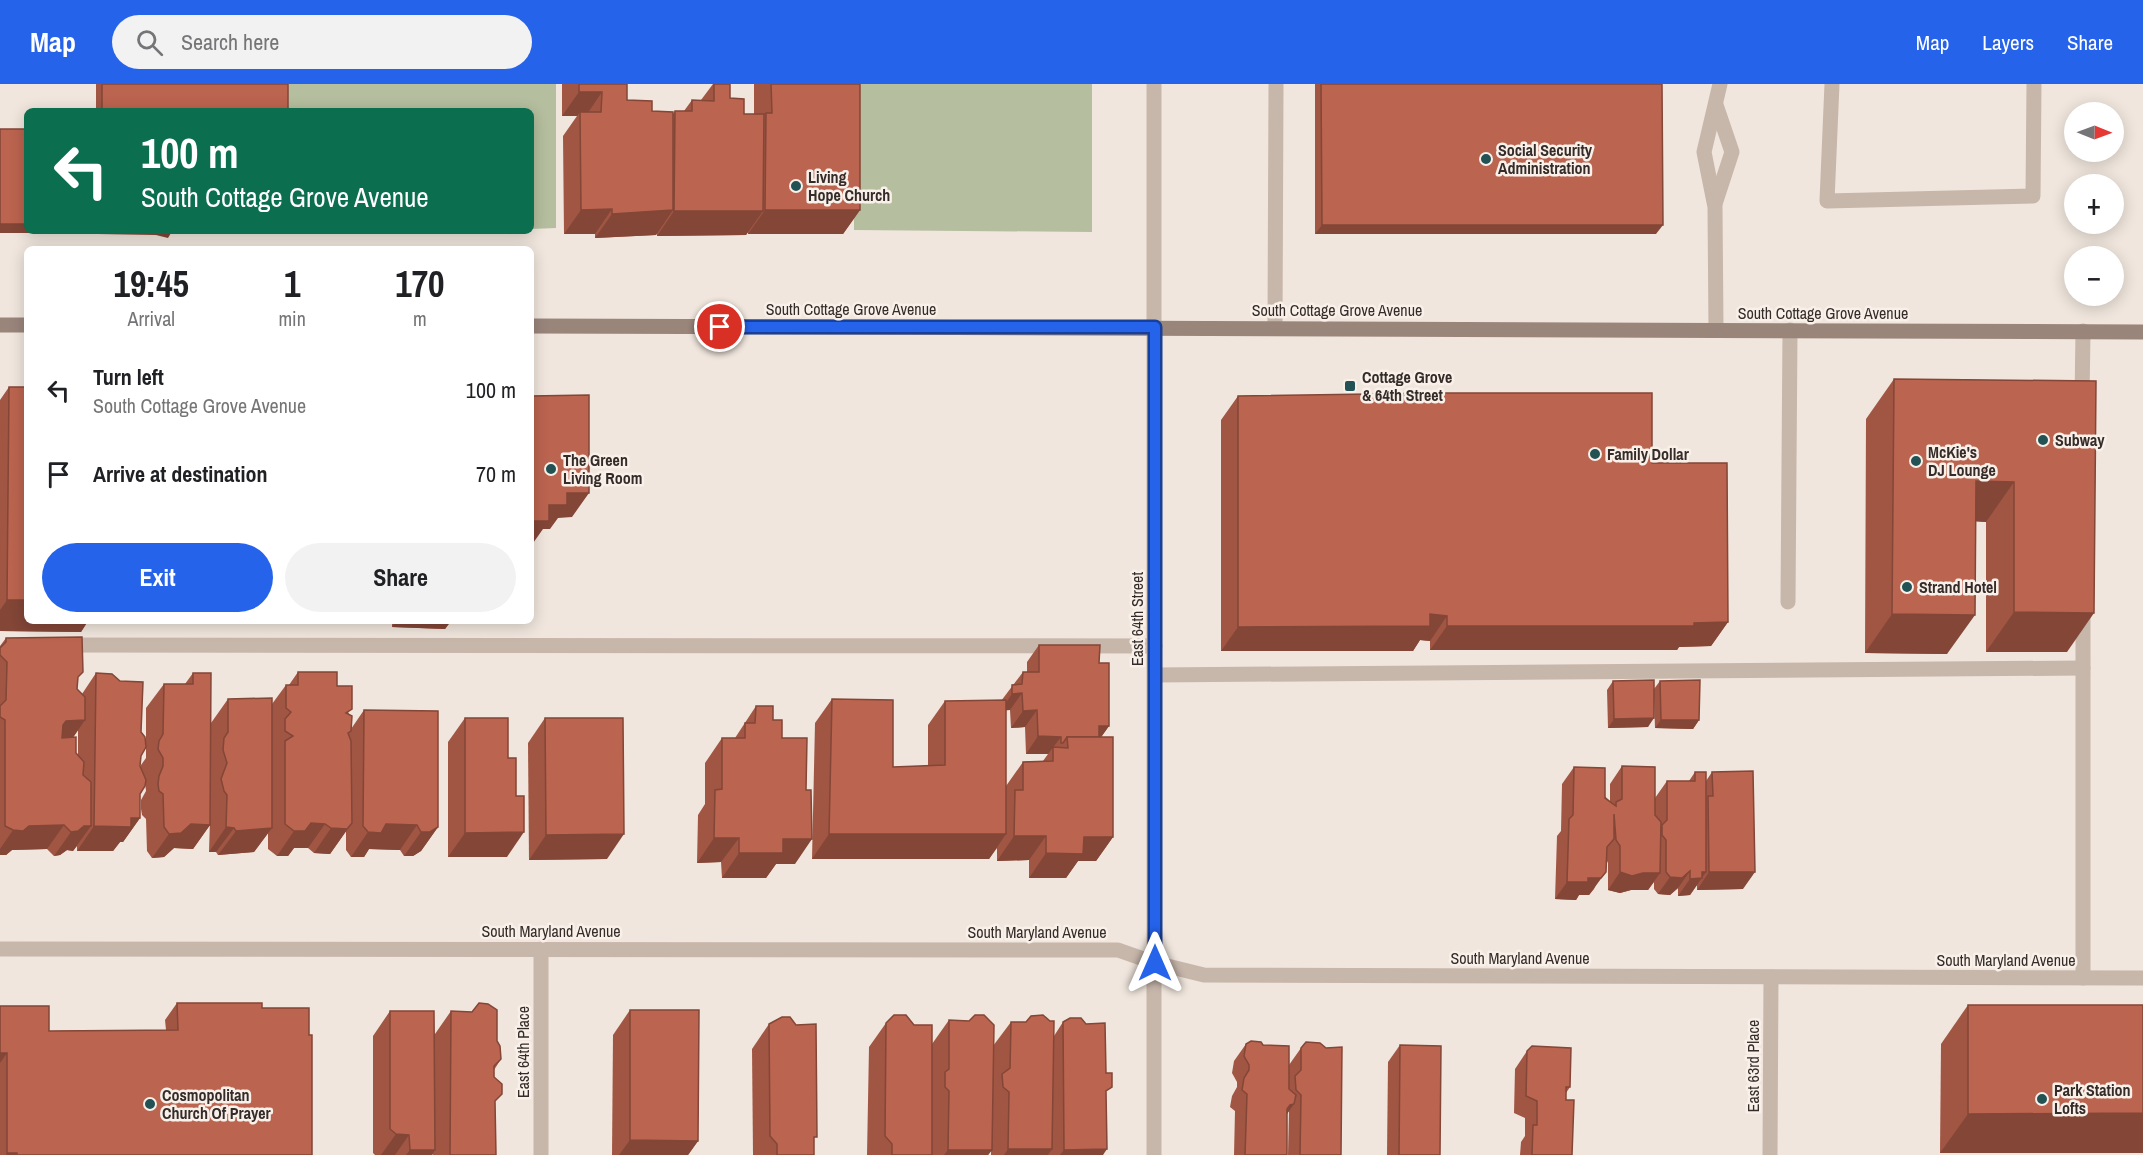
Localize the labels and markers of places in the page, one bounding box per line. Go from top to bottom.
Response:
place label: Social Security Administration [1498,139,1593,179]
marker: Social Security Administration [1479,152,1493,166]
place label: Living Hope Church [808,166,890,206]
marker: Living Hope Church [789,179,803,193]
pin [694,301,745,352]
place label: Cottage Grove & 64th Street [1362,366,1452,406]
marker: Cottage Grove & 64th Street [1343,379,1357,393]
place label: Subway [2055,429,2105,451]
marker: Subway [2036,433,2050,447]
place label: McKie's DJ Lounge [1928,441,1996,481]
place label: Family Dollar [1607,443,1690,465]
marker: Family Dollar [1588,447,1602,461]
place label: The Green Living Room [563,449,642,489]
marker: McKie's DJ Lounge [1909,454,1923,468]
marker: The Green Living Room [544,462,558,476]
place label: Strand Hotel [1919,576,1997,598]
marker: Strand Hotel [1900,580,1914,594]
place label: Park Station Lofts [2054,1079,2131,1119]
place label: Cosmopolitan Church Of Prayer [162,1084,272,1124]
marker: Park Station Lofts [2035,1092,2049,1106]
marker: Cosmopolitan Church Of Prayer [143,1097,157,1111]

